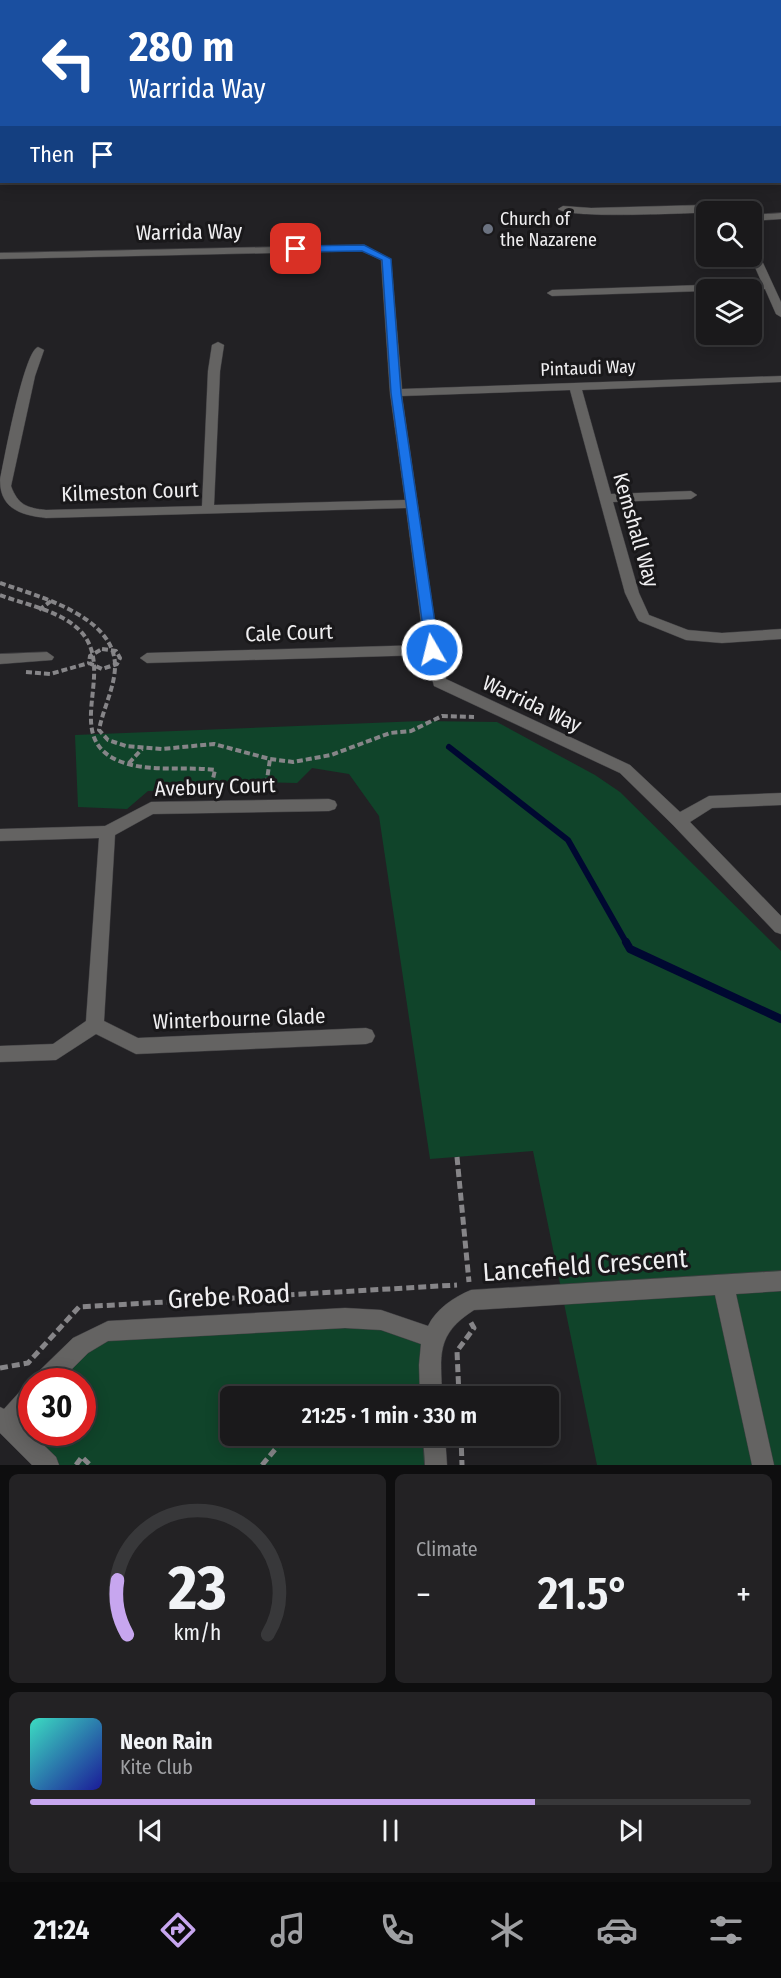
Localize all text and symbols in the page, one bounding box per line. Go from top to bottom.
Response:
text: 280 m [129,22,234,72]
icon: left [30,24,108,102]
text: Warrida Way [129,73,266,105]
icon: arrive [86,138,119,171]
text: Then [30,141,74,168]
map controls [696,201,762,345]
button: search [696,201,762,267]
place label: Church of the Nazarene [500,208,597,251]
street label: Warrida Way [136,218,243,246]
marker: Church of the Nazarene [481,222,495,236]
pin [270,223,321,274]
icon: arrive [279,232,312,265]
button: layers [696,279,762,345]
street label: Pintaudi Way [540,355,636,381]
street label: Kemshall Way [607,470,665,591]
street label: Kilmeston Court [61,477,199,507]
street label: Cale Court [245,618,333,648]
position arrow [400,618,464,682]
street label: Warrida Way [478,670,586,739]
street label: Avebury Court [154,772,276,802]
street label: Winterbourne Glade [152,1003,326,1035]
street label: Lancefield Crescent [482,1243,689,1288]
street label: Grebe Road [167,1278,291,1315]
speed limit sign: 30 [18,1368,96,1446]
text: 21:25 · 1 min · 330 m [302,1402,477,1429]
text: Climate [416,1537,478,1561]
text: 23 [167,1551,227,1626]
text: 21.5° [538,1567,629,1621]
text: − [416,1575,431,1615]
text: + [736,1575,751,1615]
text: km/h [174,1621,221,1647]
text: Neon Rain [120,1728,213,1755]
text: Kite Club [120,1755,193,1779]
icon: previous [134,1814,167,1847]
icon: pause [374,1814,407,1847]
icon: next [614,1814,647,1847]
icon: directions [157,1909,199,1951]
icon: music [267,1909,309,1951]
icon: phone [376,1909,418,1951]
icon: climate [486,1909,528,1951]
icon: car [596,1909,638,1951]
icon: filters [705,1909,747,1951]
text: 21:24 [34,1914,89,1946]

